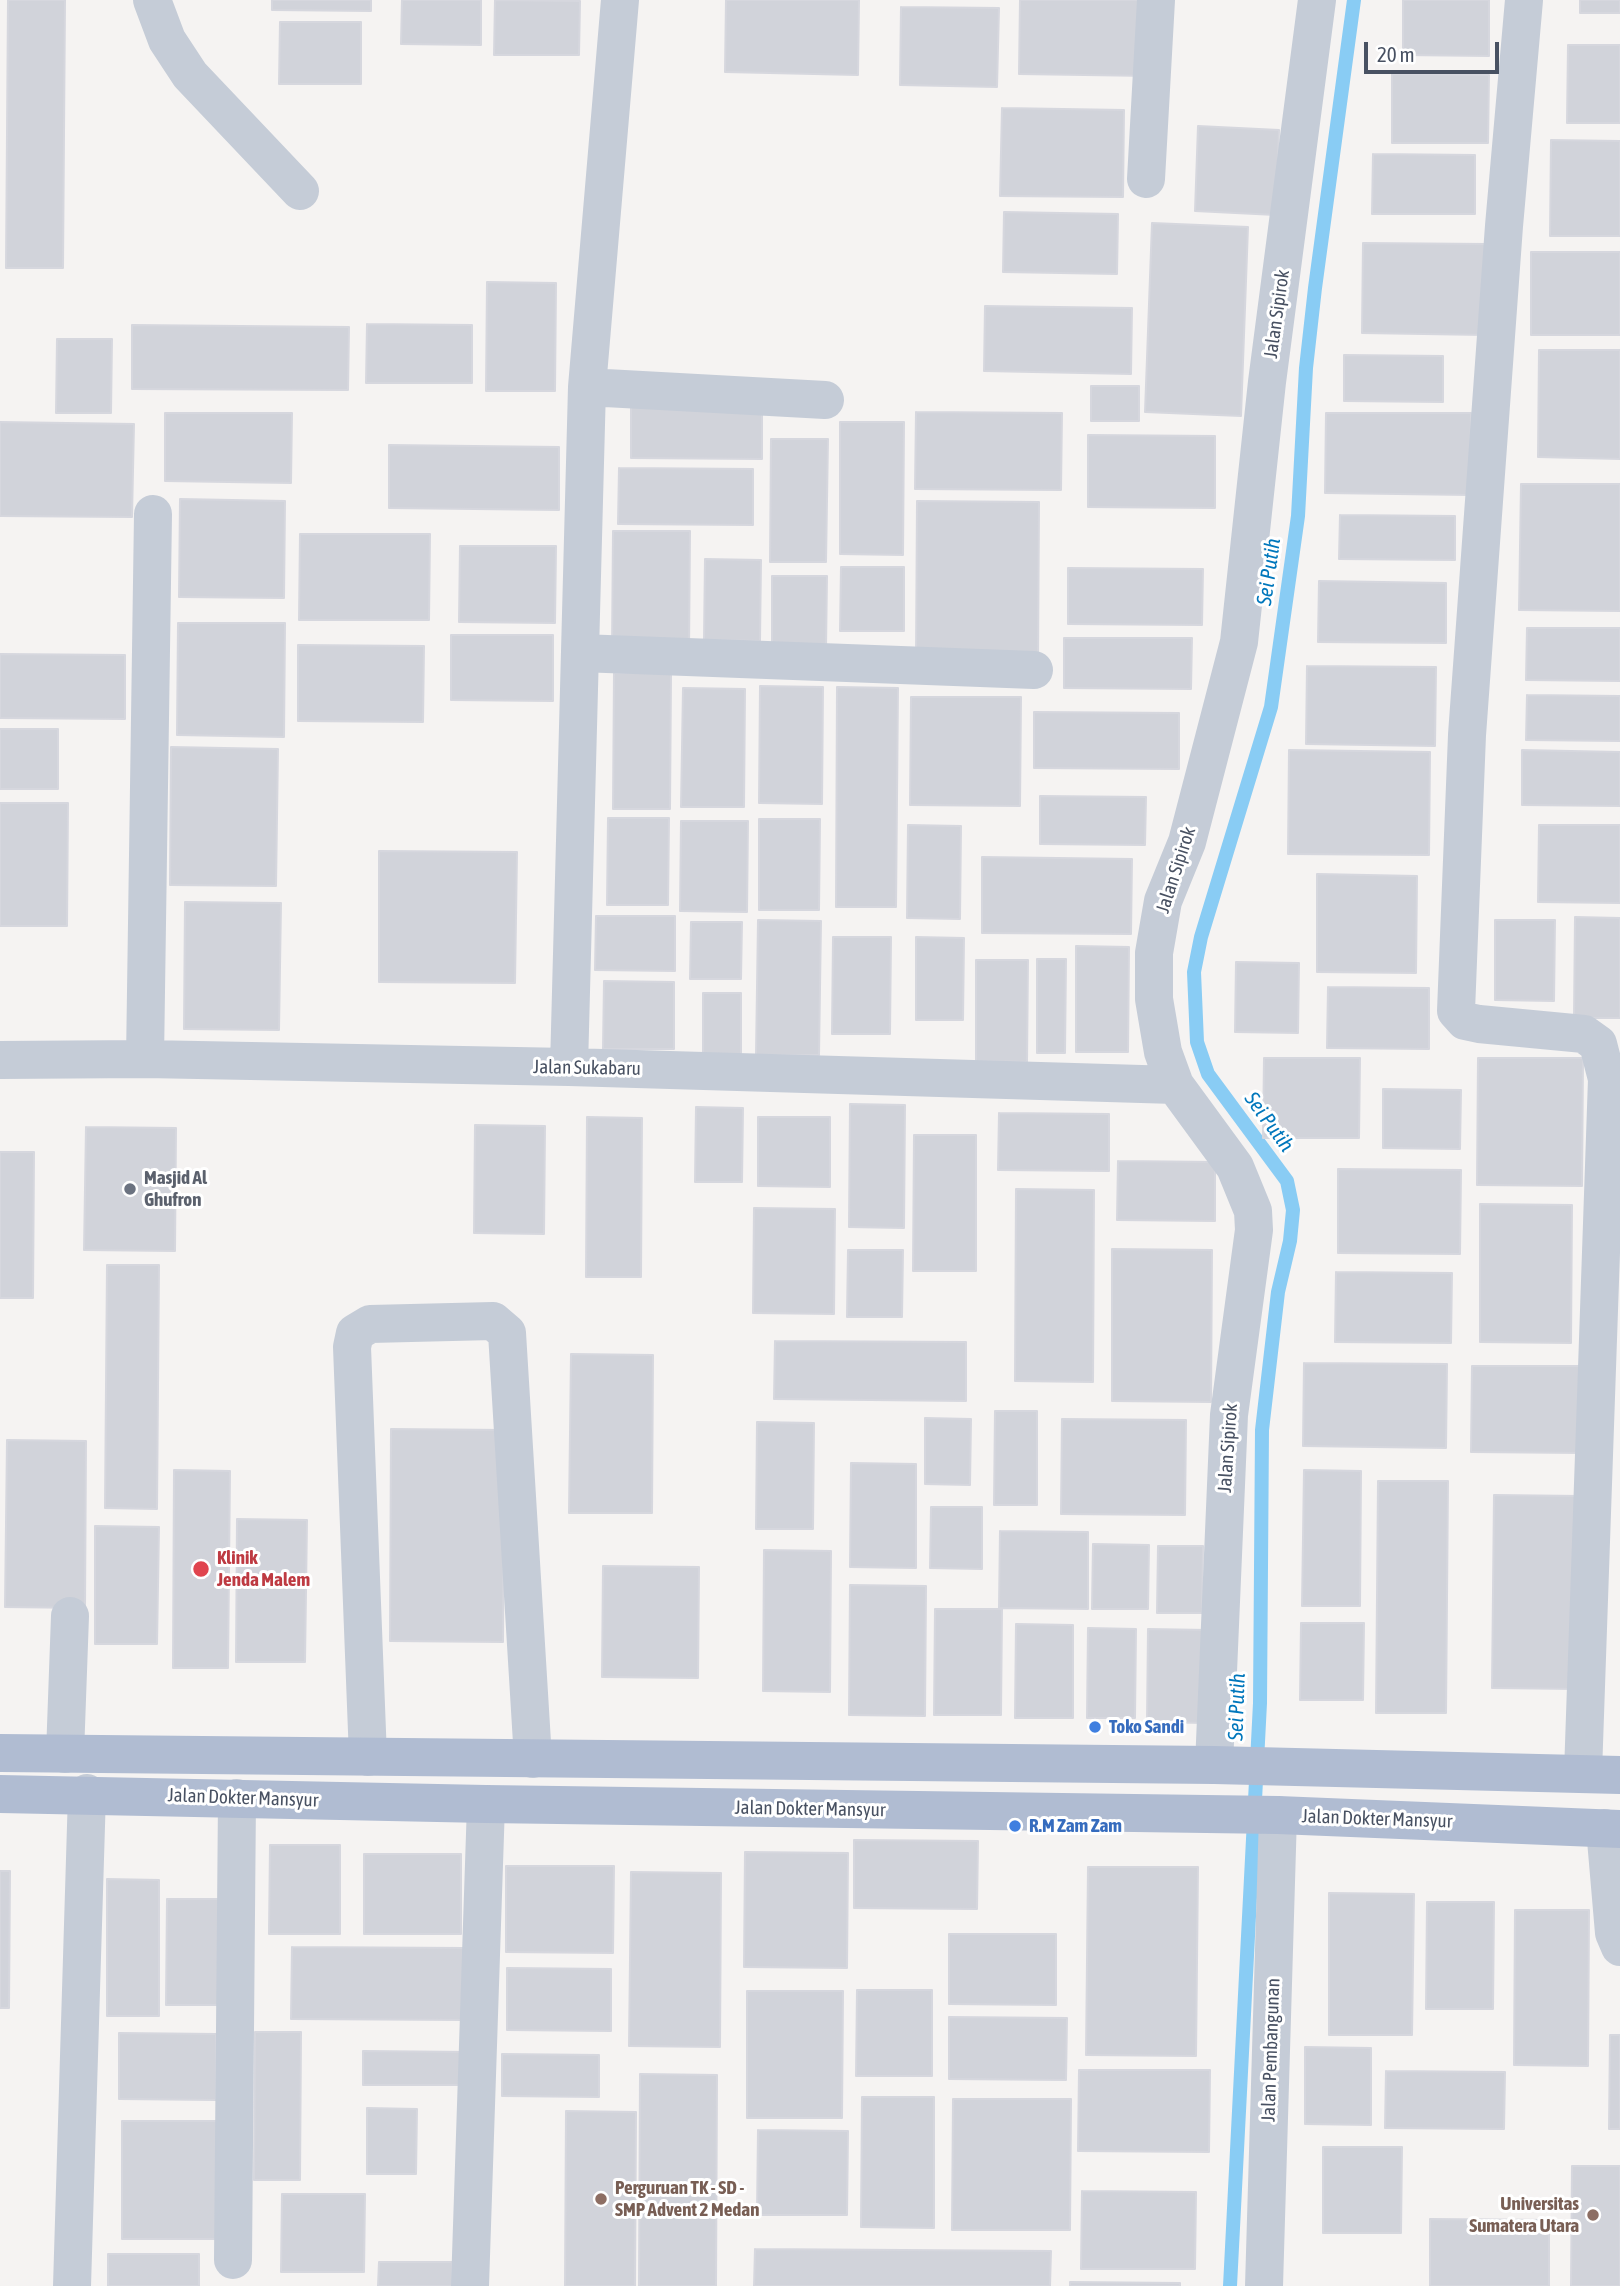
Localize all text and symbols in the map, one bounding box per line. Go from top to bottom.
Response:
scale bar [1368,28,1503,72]
text: 20 m [1377,42,1415,66]
street label: Jalan Sipirok [1260,268,1294,360]
water label: Sei Putih [1252,537,1286,607]
street label: Jalan Sipirok [1151,824,1201,916]
street label: Jalan Sukabaru [533,1056,641,1080]
water label: Sei Putih [1239,1087,1299,1157]
place label: Masjid Al Ghufron [144,1167,207,1211]
marker: Masjid Al Ghufron [122,1181,138,1197]
street label: Jalan Sipirok [1214,1403,1242,1493]
place label: Klinik Jenda Malem [217,1547,310,1591]
marker: Klinik Jenda Malem [191,1559,211,1579]
water label: Sei Putih [1223,1673,1251,1741]
place label: Toko Sandi [1109,1716,1184,1738]
marker: Toko Sandi [1087,1719,1103,1735]
street label: Jalan Dokter Mansyur [167,1784,319,1812]
street label: Jalan Dokter Mansyur [734,1796,886,1822]
street label: Jalan Dokter Mansyur [1301,1805,1453,1833]
place label: R.M Zam Zam [1029,1815,1122,1837]
marker: R.M Zam Zam [1007,1818,1023,1834]
street label: Jalan Pembangunan [1257,1978,1285,2122]
place label: Perguruan TK - SD - SMP Advent 2 Medan [615,2177,759,2221]
marker: Perguruan TK - SD - SMP Advent 2 Medan [593,2191,609,2207]
place label: Universitas Sumatera Utara [1469,2193,1579,2237]
marker: Universitas Sumatera Utara [1585,2207,1601,2223]

